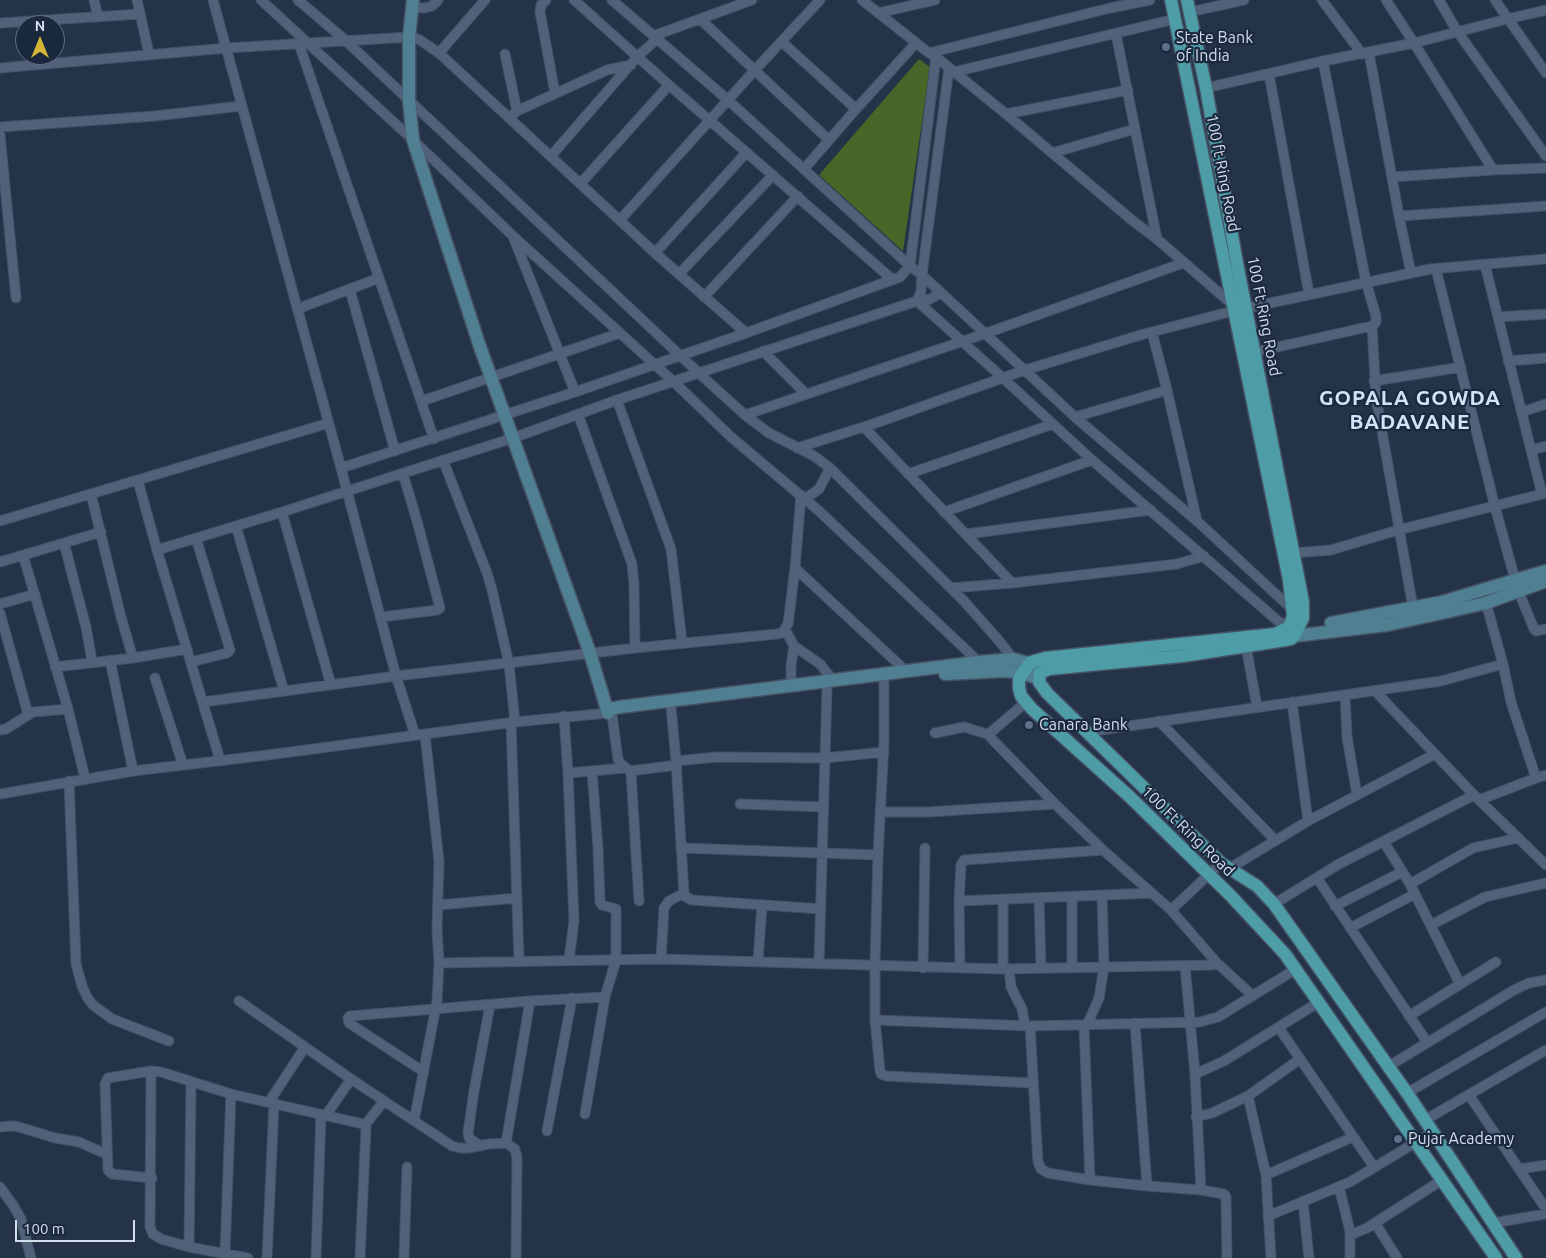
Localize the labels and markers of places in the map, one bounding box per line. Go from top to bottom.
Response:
place label: State Bank of India [1176,28,1253,66]
marker: State Bank of India [1160,41,1172,53]
place label: Canara Bank [1039,715,1128,735]
marker: Canara Bank [1023,719,1035,731]
place label: Pujar Academy [1408,1129,1514,1149]
marker: Pujar Academy [1392,1133,1404,1145]

